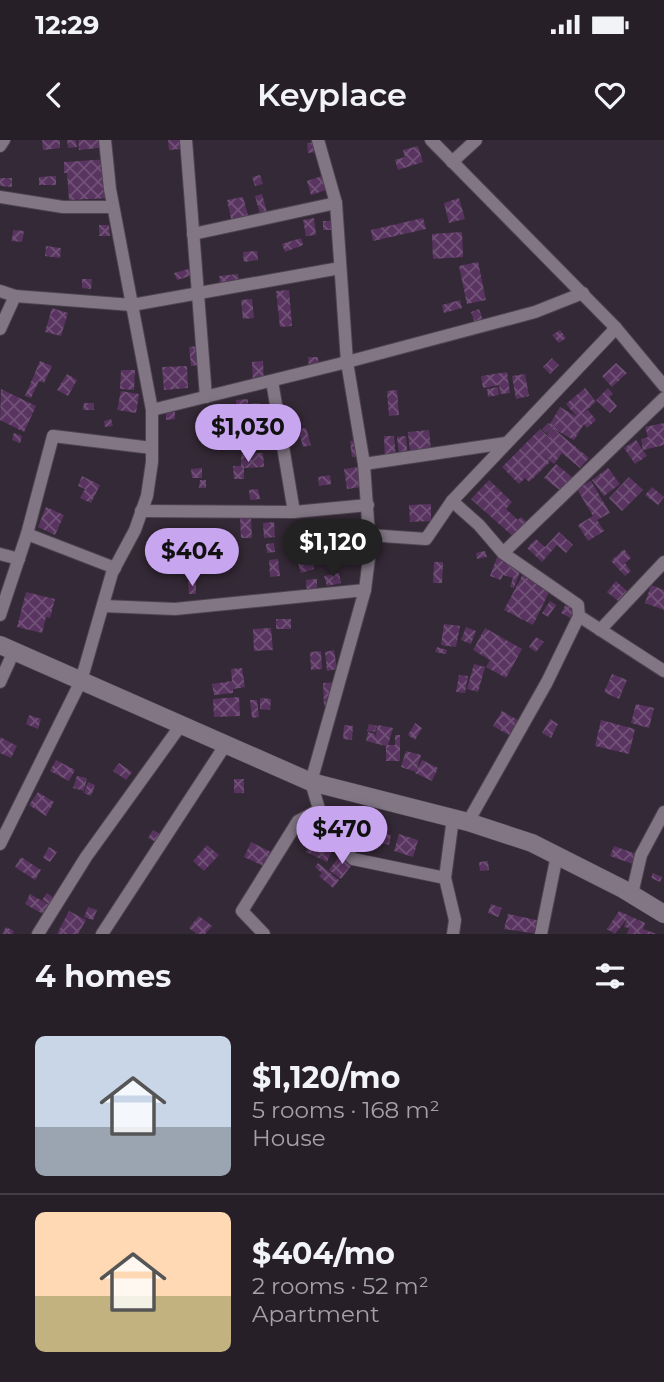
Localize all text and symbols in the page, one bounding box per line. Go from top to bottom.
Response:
text: 12:29 [35,9,99,41]
text: Keyplace [257,75,407,114]
icon: back [35,76,73,114]
icon: heart [591,76,629,114]
pin: $1,030 [191,404,305,464]
text: $1,030 [211,413,285,441]
pin: $1,120 [276,520,390,579]
pin: $404 [151,528,233,588]
text: $1,120 [299,528,367,556]
text: $404 [161,537,223,565]
pin: $470 [301,806,383,866]
text: $470 [312,815,372,843]
icon: filters [591,957,629,995]
text: 4 homes [35,958,171,995]
text: $1,120/mo [252,1059,400,1096]
icon: home [91,1064,175,1148]
text: 5 rooms · 168 m² [252,1096,440,1124]
text: House [252,1124,326,1152]
text: $404/mo [252,1235,395,1272]
icon: home [91,1240,175,1324]
text: 2 rooms · 52 m² [252,1272,429,1300]
text: Apartment [252,1300,380,1328]

